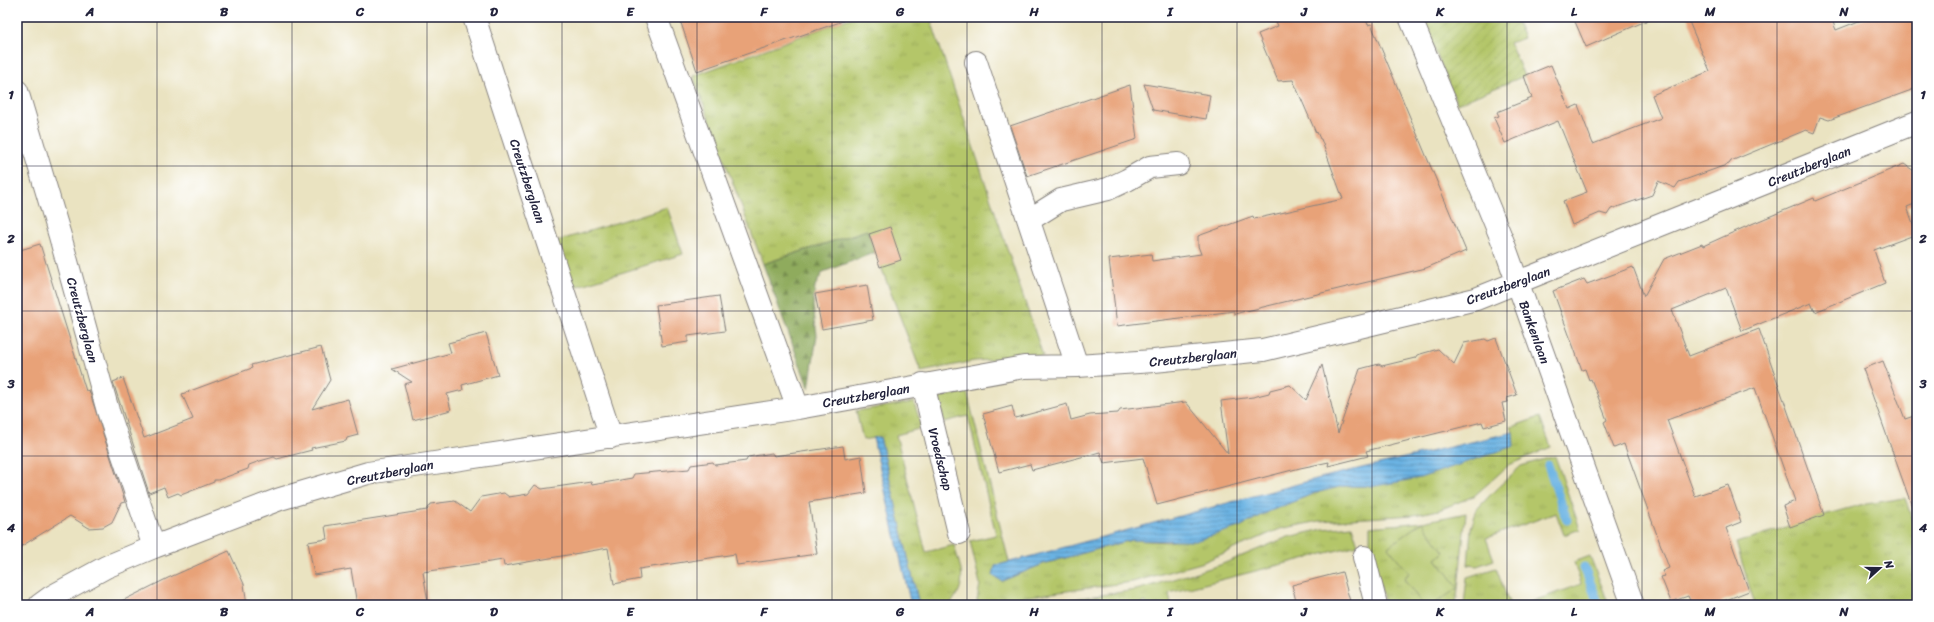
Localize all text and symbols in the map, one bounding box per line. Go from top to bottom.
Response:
text: A [85,0,94,23]
text: B [220,0,229,23]
text: C [355,0,365,23]
text: D [490,0,498,23]
text: E [626,0,635,23]
text: F [759,0,768,23]
text: G [895,0,905,23]
text: H [1028,0,1039,23]
text: I [1166,0,1174,23]
text: J [1300,0,1308,23]
text: K [1435,0,1445,23]
text: L [1571,0,1578,23]
text: M [1704,0,1716,23]
text: N [1838,0,1849,23]
text: 1 [8,83,14,106]
text: 1 [1920,83,1926,106]
street label: Creutzberglaan [503,136,552,227]
street label: Creutzberglaan [1764,139,1854,194]
text: 2 [6,227,15,250]
text: 2 [1918,227,1927,250]
street label: Creutzberglaan [1463,260,1553,311]
street label: Creutzberglaan [60,275,105,366]
street label: Bankenlaan [1512,297,1557,367]
street label: Creutzberglaan [1148,341,1238,374]
text: 3 [6,372,15,395]
text: 3 [1918,372,1927,395]
street label: Creutzberglaan [821,377,911,414]
street label: Vroedschap [922,425,959,493]
street label: Creutzberglaan [345,453,435,492]
text: 4 [6,516,16,539]
text: 4 [1918,516,1928,539]
north arrow [1860,548,1900,588]
text: N [1878,557,1899,572]
text: A [85,600,94,622]
text: B [220,600,229,622]
text: C [355,600,365,622]
text: D [490,600,498,622]
text: E [626,600,635,622]
text: F [759,600,768,622]
text: G [895,600,905,622]
text: H [1028,600,1039,622]
text: I [1166,600,1174,622]
text: J [1300,600,1308,622]
text: K [1435,600,1445,622]
text: L [1571,600,1578,622]
text: M [1704,600,1716,622]
text: N [1838,600,1849,622]

